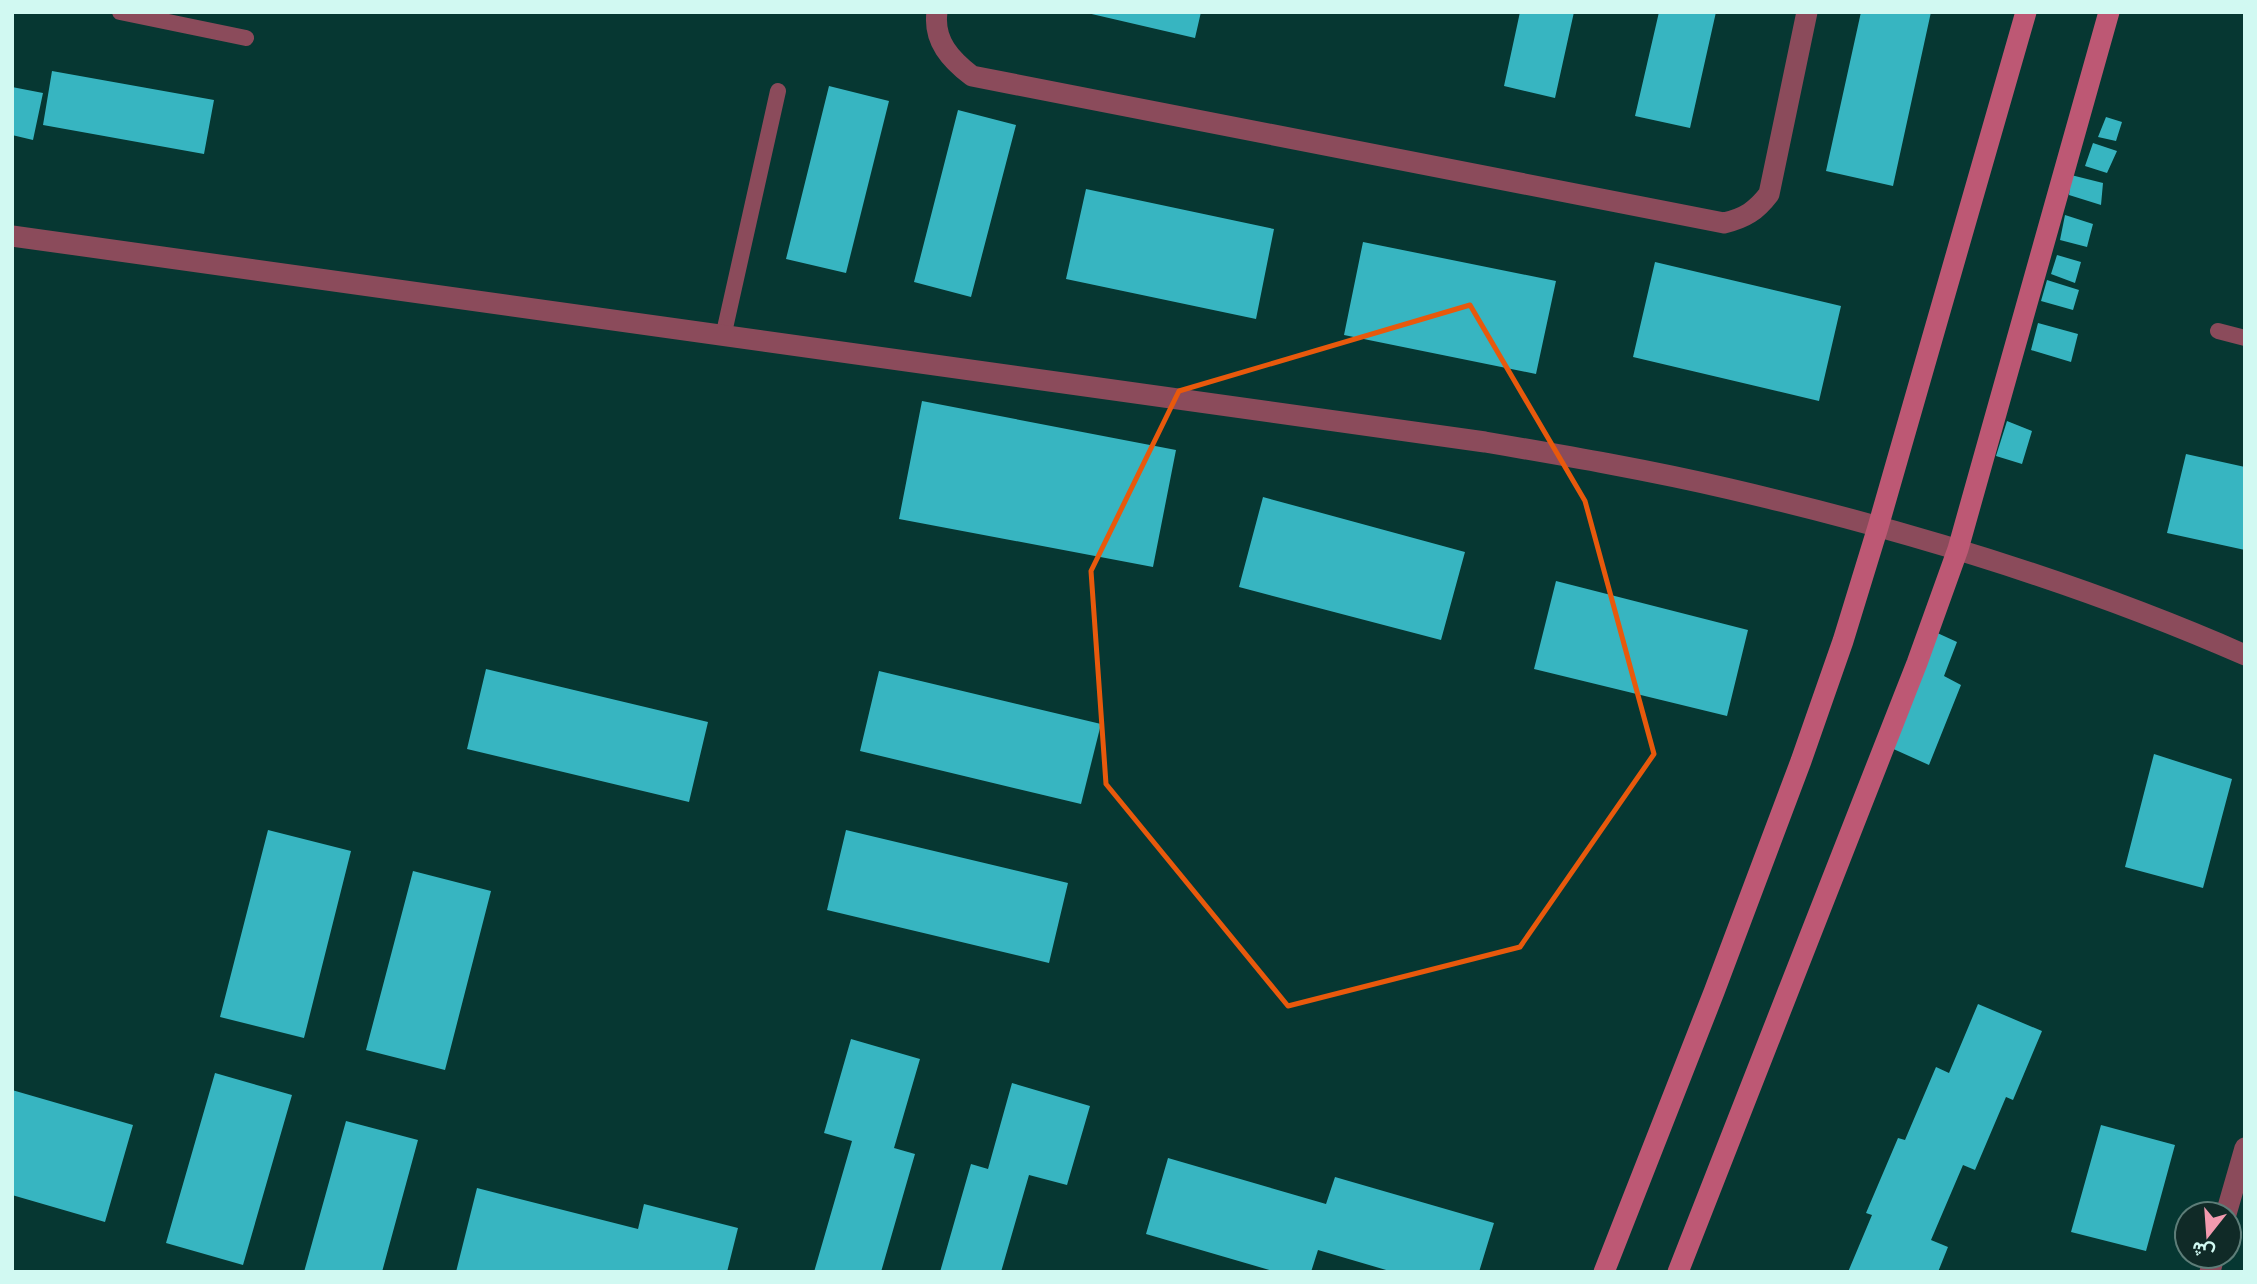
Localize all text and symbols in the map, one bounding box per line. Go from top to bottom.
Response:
north arrow [2173,1200,2243,1270]
text: ش [2188,1234,2218,1269]

